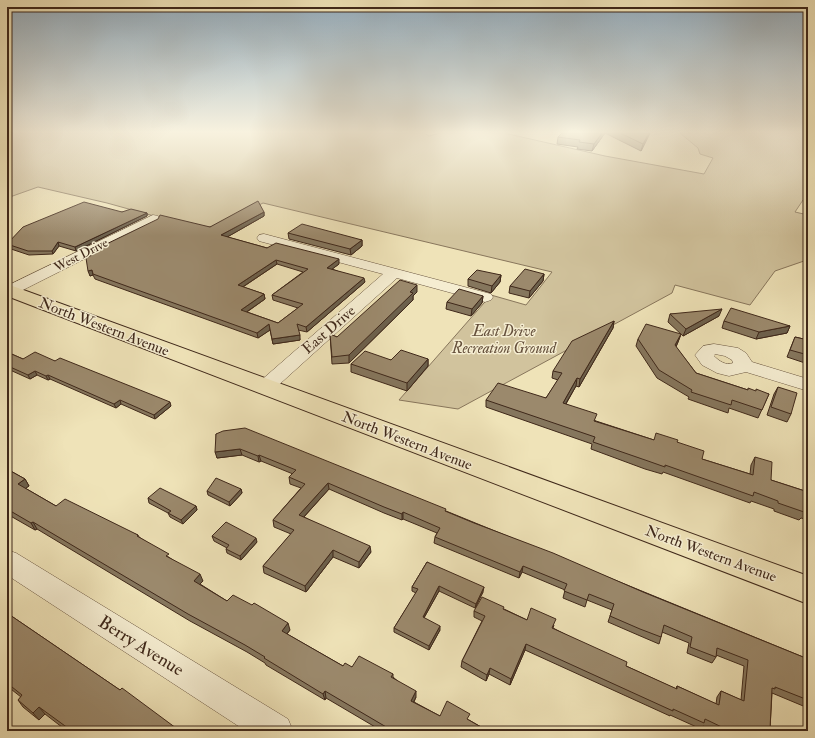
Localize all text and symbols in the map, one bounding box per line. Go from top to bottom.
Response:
street label: West Drive [50,234,111,276]
street label: North Western Avenue [36,293,172,361]
street label: East Drive [298,302,360,358]
park label: East Drive Recreation Ground [451,322,558,358]
street label: North Western Avenue [339,407,475,475]
street label: North Western Avenue [643,521,779,587]
street label: Berry Avenue [94,611,188,682]

